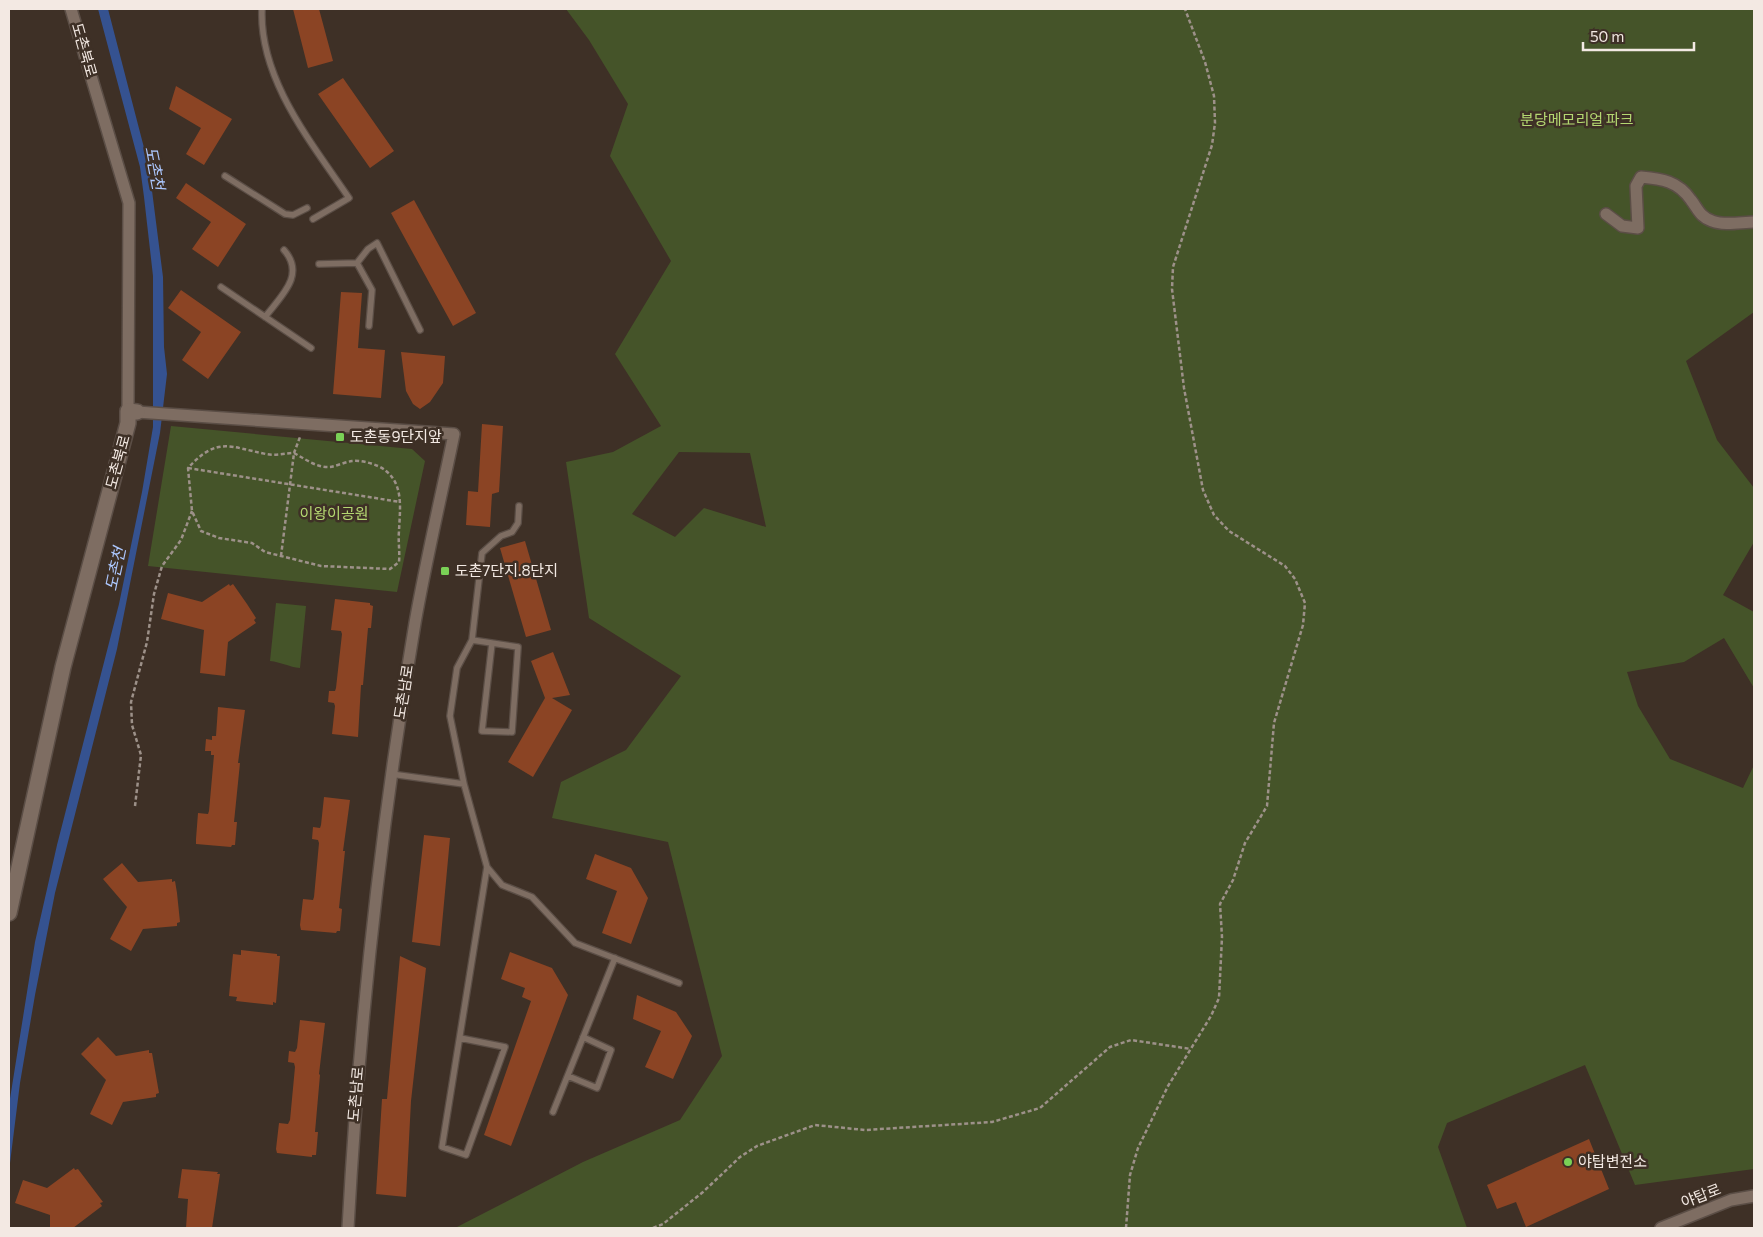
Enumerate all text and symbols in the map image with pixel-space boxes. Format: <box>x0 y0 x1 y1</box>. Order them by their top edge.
scale bar <box>1583 20 1694 52</box>
street label: 도촌북로 <box>69 21 101 79</box>
text: 50 m <box>1590 27 1624 45</box>
park label: 분당메모리얼 파크 <box>1520 110 1634 128</box>
water label: 도촌천 <box>142 144 169 194</box>
place label: 도촌동9단지앞 <box>350 427 442 445</box>
marker: 도촌동9단지앞 <box>334 431 346 443</box>
street label: 도촌북로 <box>101 433 133 491</box>
park label: 이왕이공원 <box>299 504 369 522</box>
water label: 도촌천 <box>101 543 129 592</box>
place label: 도촌7단지.8단지 <box>455 561 558 579</box>
marker: 도촌7단지.8단지 <box>439 565 451 577</box>
street label: 도촌남로 <box>390 663 416 721</box>
street label: 도촌남로 <box>344 1066 366 1122</box>
place label: 야탑변전소 <box>1578 1152 1647 1170</box>
marker: 야탑변전소 <box>1562 1156 1574 1168</box>
street label: 야탑로 <box>1678 1179 1723 1211</box>

